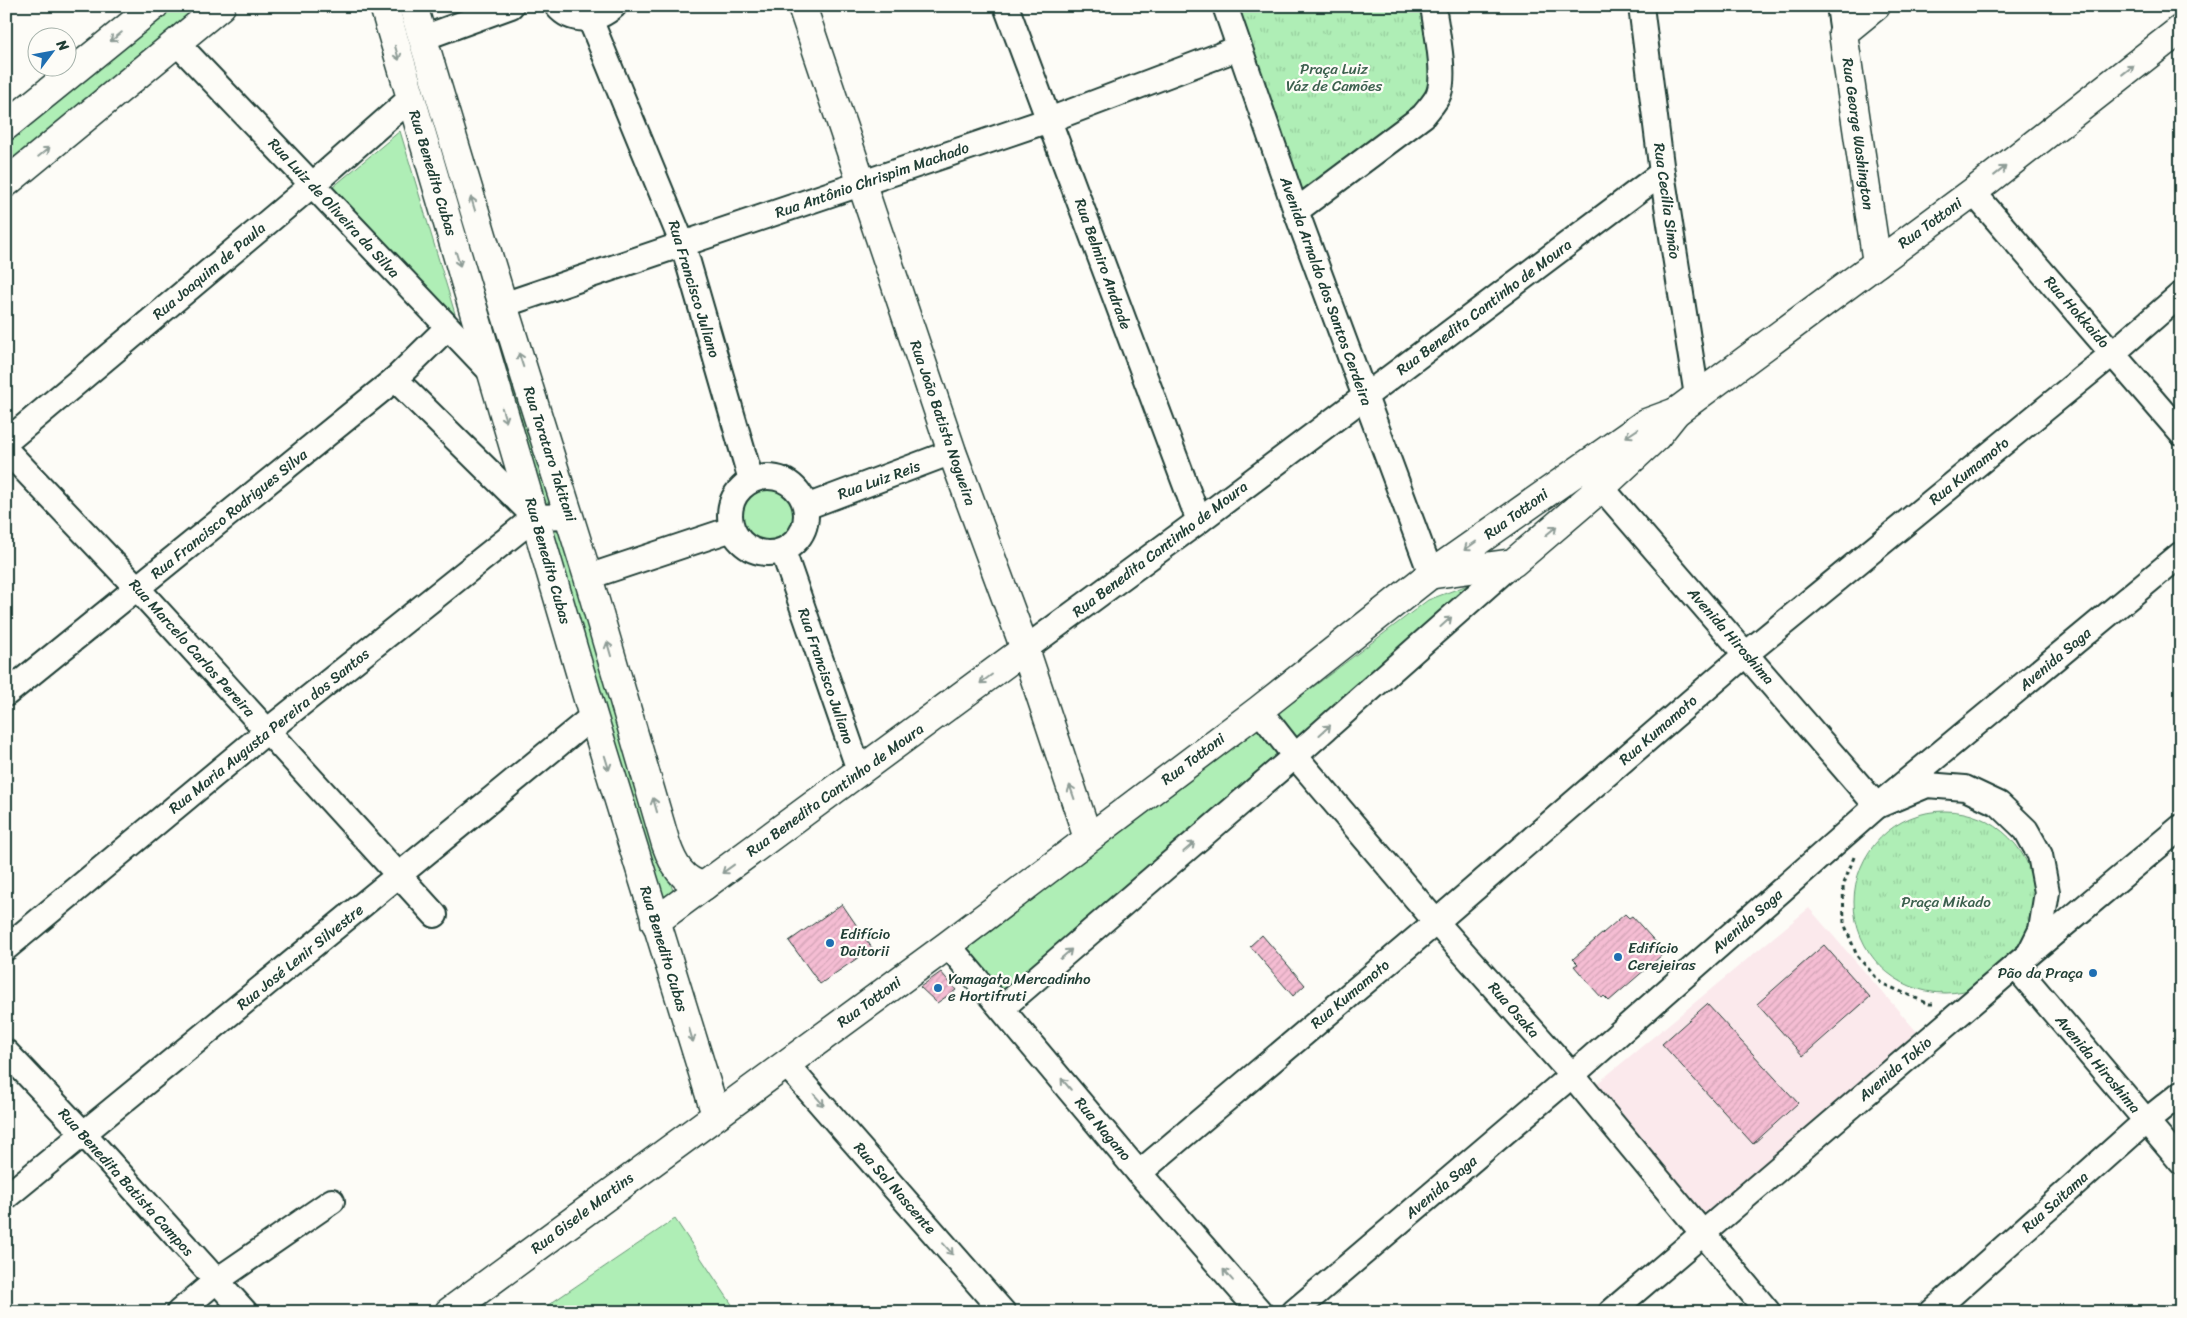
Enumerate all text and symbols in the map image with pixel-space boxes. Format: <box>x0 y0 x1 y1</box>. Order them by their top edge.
north arrow <box>28 28 78 78</box>
one-way arrow <box>110 31 123 42</box>
text: N <box>49 34 76 56</box>
one-way arrow <box>393 45 403 61</box>
park label: Praça Luiz Váz de Camões <box>1286 56 1382 99</box>
street label: Rua George Washington <box>1834 56 1882 212</box>
one-way arrow <box>2121 65 2134 76</box>
street label: Rua Benedito Cubas <box>401 107 465 239</box>
street label: Rua Luiz de Oliveira da Silva <box>262 132 407 285</box>
street label: Rua Antônio Chrispim Machado <box>771 134 973 225</box>
street label: Rua Cecília Simão <box>1646 141 1688 261</box>
one-way arrow <box>37 147 50 158</box>
one-way arrow <box>1993 165 2006 176</box>
street label: Avenida Arnaldo dos Santos Cerdeira <box>1272 172 1380 410</box>
street label: Rua Tottoni <box>1892 190 1969 256</box>
street label: Rua Belmiro Andrade <box>1067 195 1139 334</box>
one-way arrow <box>468 197 478 213</box>
street label: Rua Joaquim de Paula <box>146 215 272 326</box>
street label: Rua Francisco Juliano <box>661 217 727 362</box>
street label: Rua Benedita Cantinho de Moura <box>1390 232 1578 382</box>
one-way arrow <box>454 251 464 267</box>
street label: Rua Hokkaido <box>2038 270 2117 355</box>
street label: Rua João Batista Nogueira <box>902 337 984 510</box>
one-way arrow <box>515 352 525 368</box>
street label: Rua Torataro Takitani <box>516 383 584 526</box>
one-way arrow <box>500 407 510 423</box>
one-way arrow <box>1625 428 1639 438</box>
street label: Rua Kumamoto <box>1923 430 2015 512</box>
street label: Rua Francisco Rodrigues Silva <box>145 442 314 586</box>
street label: Rua Luiz Reis <box>834 453 924 507</box>
street label: Rua Benedita Cantinho de Moura <box>1066 474 1254 624</box>
street label: Rua Tottoni <box>1478 481 1555 547</box>
street label: Rua Benedito Cubas <box>517 495 579 627</box>
one-way arrow <box>1544 525 1557 537</box>
one-way arrow <box>1464 541 1477 552</box>
street label: Rua Marcelo Carlos Pereira <box>122 573 262 724</box>
street label: Avenida Hiroshima <box>1680 580 1781 691</box>
street label: Rua Francisco Juliano <box>790 604 862 748</box>
one-way arrow <box>1440 616 1453 628</box>
street label: Avenida Saga <box>2012 620 2097 698</box>
street label: Rua Maria Augusta Pereira dos Santos <box>163 641 375 821</box>
one-way arrow <box>604 641 614 657</box>
one-way arrow <box>980 673 993 684</box>
street label: Rua Kumamoto <box>1613 688 1704 772</box>
street label: Rua Benedita Cantinho de Moura <box>740 716 930 864</box>
one-way arrow <box>1318 724 1331 735</box>
street label: Rua Tottoni <box>1155 726 1231 792</box>
one-way arrow <box>603 755 613 771</box>
one-way arrow <box>1067 785 1077 801</box>
one-way arrow <box>649 797 659 813</box>
one-way arrow <box>1182 842 1195 853</box>
one-way arrow <box>722 863 735 874</box>
street label: Avenida Saga <box>1704 882 1789 960</box>
street label: Rua Benedito Cubas <box>632 883 696 1015</box>
park label: Praça Mikado <box>1901 889 1991 915</box>
street label: Rua José Lenir Silvestre <box>231 897 370 1017</box>
place label: Edifício Daitorii <box>840 921 891 964</box>
place label: Edifício Cerejeiras <box>1628 935 1696 978</box>
marker: Edifício Daitorii <box>824 937 836 949</box>
one-way arrow <box>1059 948 1072 959</box>
marker: Edifício Cerejeiras <box>1612 951 1624 963</box>
street label: Rua Kumamoto <box>1304 952 1396 1035</box>
place label: Pão da Praça <box>1998 960 2083 986</box>
place label: Yamagata Mercadinho e Hortifruti <box>948 966 1091 1009</box>
marker: Pão da Praça <box>2087 967 2099 979</box>
street label: Rua Tottoni <box>831 969 908 1035</box>
street label: Rua Osaka <box>1482 976 1546 1045</box>
marker: Yamagata Mercadinho e Hortifruti <box>932 982 944 994</box>
street label: Avenida Hiroshima <box>2048 1008 2148 1120</box>
one-way arrow <box>686 1027 696 1043</box>
street label: Avenida Tokio <box>1851 1030 1938 1109</box>
one-way arrow <box>1060 1078 1071 1091</box>
street label: Rua Nagano <box>1068 1091 1138 1167</box>
one-way arrow <box>813 1094 824 1107</box>
street label: Rua Benedita Batista Campos <box>52 1102 201 1263</box>
street label: Rua Sol Nascente <box>847 1136 943 1240</box>
street label: Avenida Saga <box>1398 1148 1483 1226</box>
street label: Rua Saitama <box>2016 1164 2095 1239</box>
street label: Rua Gisele Martins <box>525 1165 640 1261</box>
one-way arrow <box>943 1243 954 1256</box>
one-way arrow <box>1222 1269 1233 1282</box>

